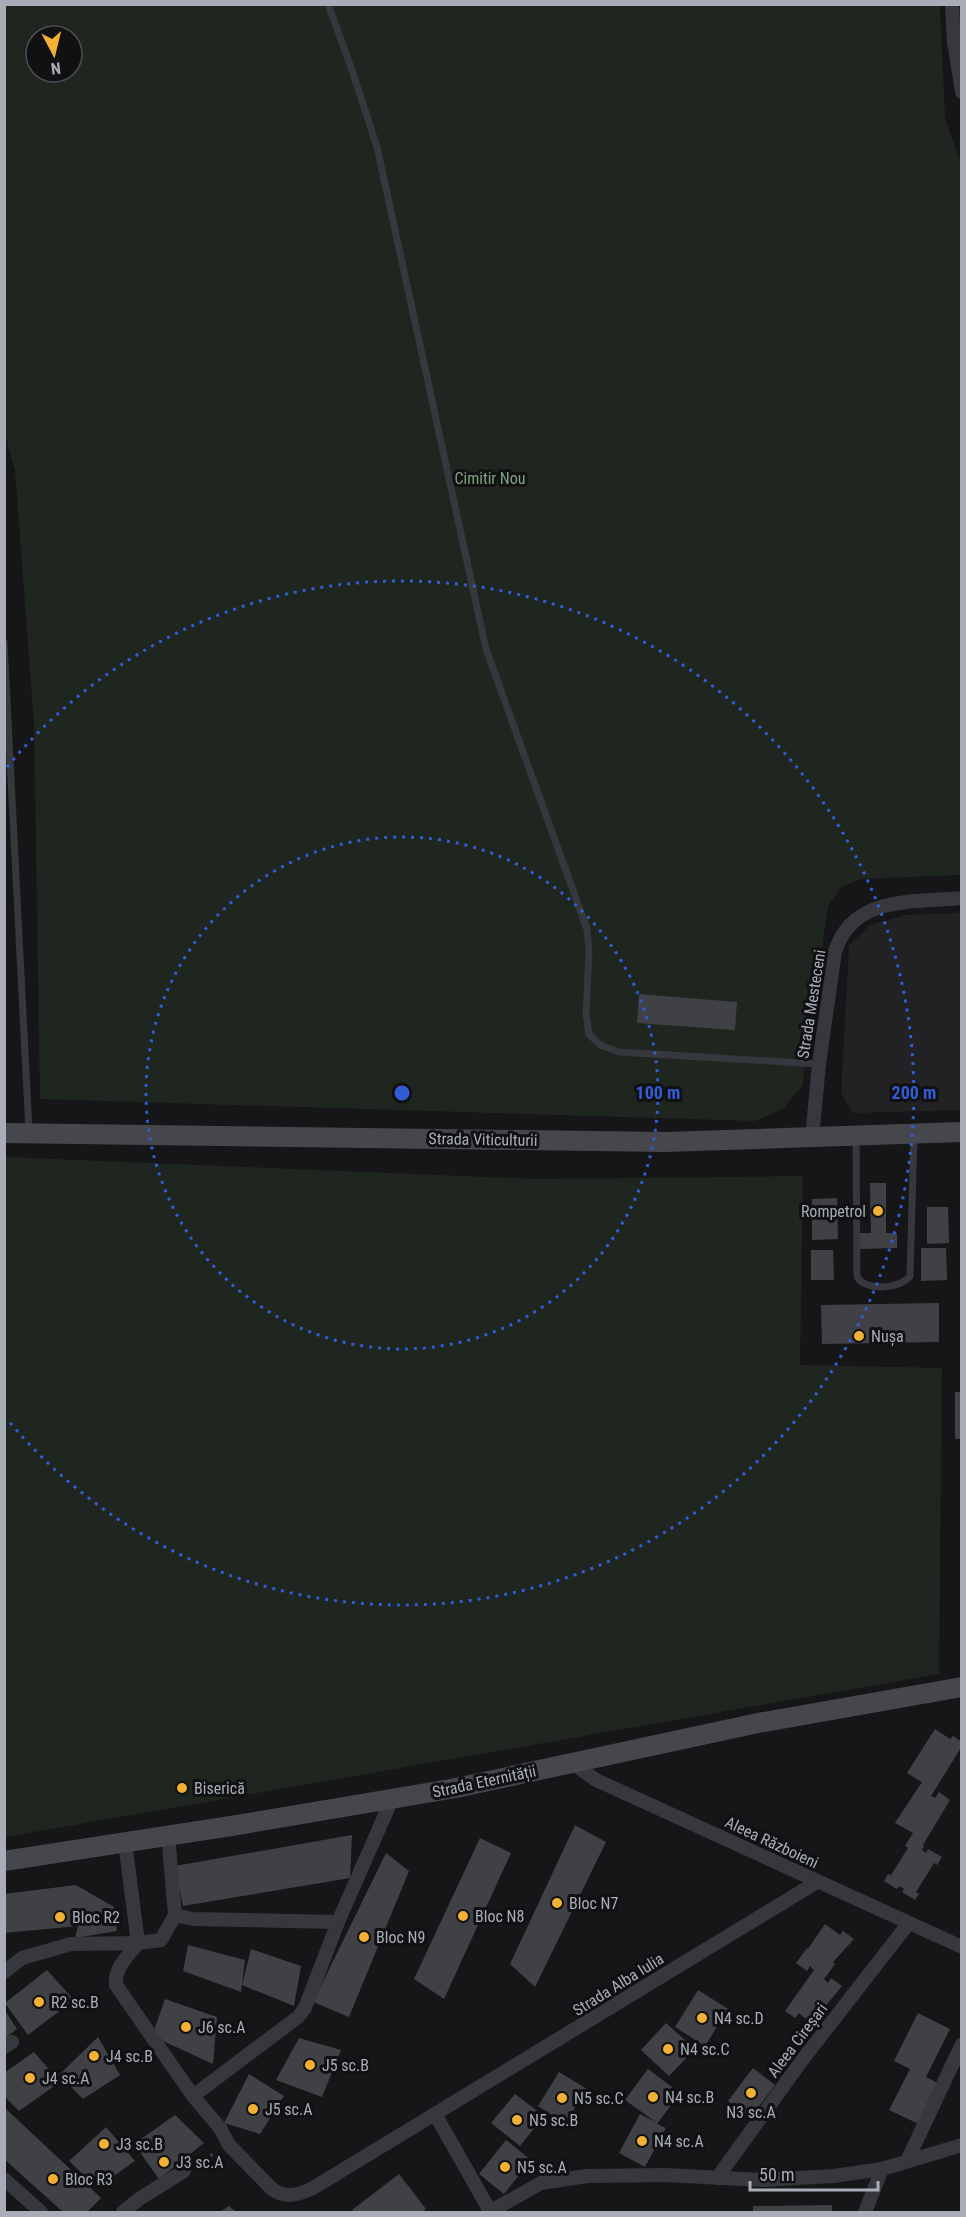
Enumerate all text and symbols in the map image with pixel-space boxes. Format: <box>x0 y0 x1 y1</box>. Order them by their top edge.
north arrow <box>24 24 84 84</box>
text: N <box>50 58 62 78</box>
park label: Cimitir Nou <box>454 469 526 488</box>
street label: Strada Mesteceni <box>794 948 829 1060</box>
text: 100 m <box>636 1082 680 1103</box>
text: 200 m <box>892 1082 936 1103</box>
centre of rings <box>392 1083 412 1103</box>
street label: Strada Viticulturii <box>428 1129 538 1150</box>
place label: Rompetrol <box>801 1202 866 1221</box>
marker: Rompetrol <box>871 1204 885 1218</box>
place label: Nușa <box>871 1327 904 1347</box>
marker: Nușa <box>852 1329 866 1343</box>
street label: Strada Eternității <box>431 1761 538 1803</box>
place label: Biserică <box>194 1779 245 1798</box>
marker: Biserică <box>175 1781 189 1795</box>
street label: Aleea Războieni <box>722 1813 822 1872</box>
place label: Bloc N7 <box>569 1894 618 1913</box>
marker: Bloc N7 <box>550 1896 564 1910</box>
place label: Bloc N8 <box>475 1907 524 1926</box>
place label: Bloc R2 <box>72 1908 120 1927</box>
marker: Bloc N8 <box>456 1909 470 1923</box>
marker: Bloc R2 <box>53 1910 67 1924</box>
place label: Bloc N9 <box>376 1928 425 1947</box>
marker: Bloc N9 <box>357 1930 371 1944</box>
street label: Strada Alba Iulia <box>569 1949 667 2020</box>
place label: R2 sc.B <box>51 1993 99 2012</box>
marker: R2 sc.B <box>32 1995 46 2009</box>
street label: Aleea Cireșari <box>763 2000 832 2082</box>
place label: N4 sc.D <box>714 2009 764 2028</box>
marker: N4 sc.D <box>695 2011 709 2025</box>
place label: J6 sc.A <box>198 2018 245 2037</box>
marker: J6 sc.A <box>179 2020 193 2034</box>
place label: N4 sc.C <box>680 2040 729 2059</box>
marker: N4 sc.C <box>661 2042 675 2056</box>
place label: J4 sc.B <box>106 2047 153 2066</box>
marker: J4 sc.B <box>87 2049 101 2063</box>
place label: J5 sc.B <box>322 2056 369 2075</box>
marker: J5 sc.B <box>303 2058 317 2072</box>
place label: J4 sc.A <box>42 2069 89 2088</box>
marker: J4 sc.A <box>23 2071 37 2085</box>
marker: N3 sc.A <box>744 2086 758 2100</box>
place label: N4 sc.B <box>665 2088 714 2107</box>
place label: N5 sc.C <box>574 2089 623 2108</box>
marker: N4 sc.B <box>646 2090 660 2104</box>
marker: N5 sc.C <box>555 2091 569 2105</box>
place label: J5 sc.A <box>265 2100 312 2119</box>
marker: J5 sc.A <box>246 2102 260 2116</box>
place label: N3 sc.A <box>726 2103 776 2122</box>
place label: N5 sc.B <box>529 2111 578 2130</box>
marker: N5 sc.B <box>510 2113 524 2127</box>
place label: N4 sc.A <box>654 2132 704 2151</box>
marker: N4 sc.A <box>635 2134 649 2148</box>
place label: J3 sc.B <box>116 2135 163 2154</box>
marker: J3 sc.B <box>97 2137 111 2151</box>
place label: J3 sc.A <box>176 2153 223 2172</box>
scale bar <box>750 2154 878 2192</box>
marker: J3 sc.A <box>157 2155 171 2169</box>
place label: N5 sc.A <box>517 2158 567 2177</box>
marker: N5 sc.A <box>498 2160 512 2174</box>
text: 50 m <box>759 2164 794 2185</box>
place label: Bloc R3 <box>65 2170 113 2189</box>
marker: Bloc R3 <box>46 2172 60 2186</box>

